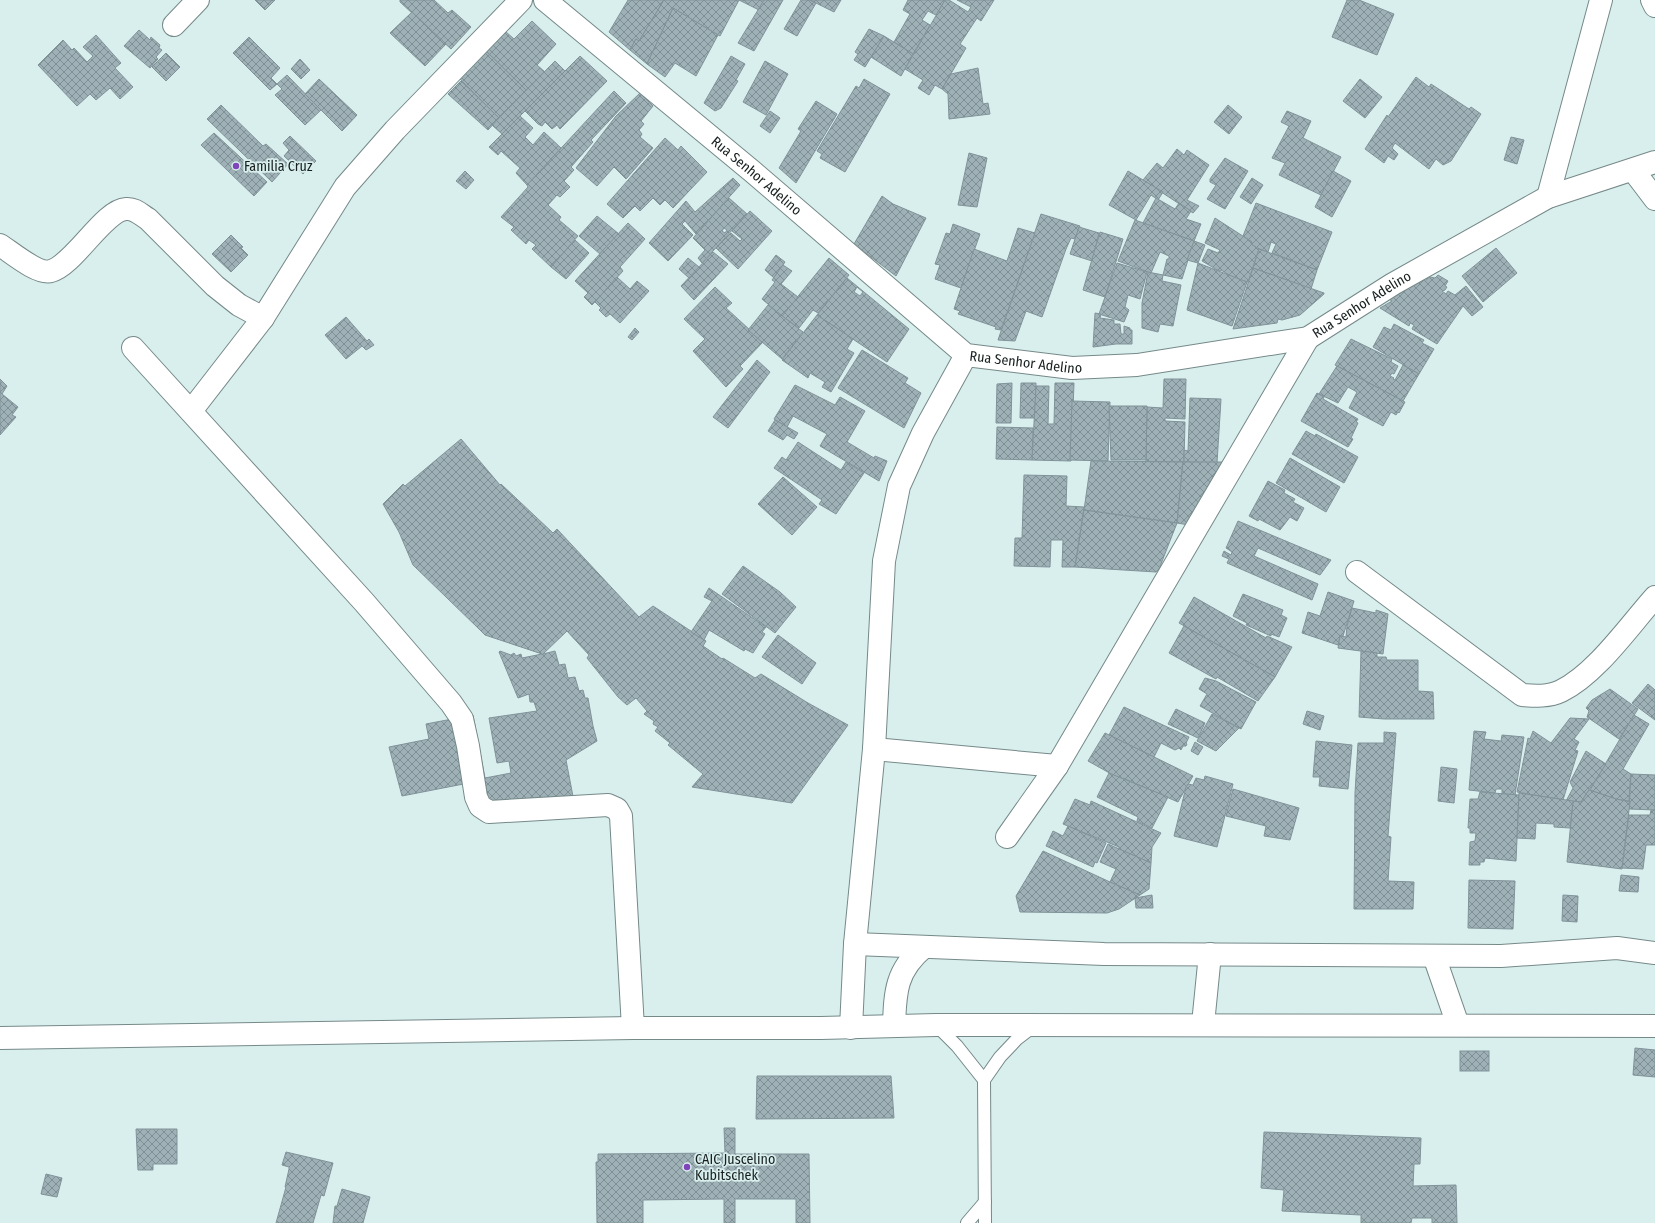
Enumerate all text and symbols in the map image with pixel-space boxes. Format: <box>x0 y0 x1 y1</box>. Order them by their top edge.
street label: Rua Senhor Adelino <box>708 133 805 219</box>
place label: Familia Cruz <box>244 158 313 175</box>
marker: Familia Cruz <box>231 161 241 171</box>
street label: Rua Senhor Adelino <box>1309 267 1414 342</box>
street label: Rua Senhor Adelino <box>969 347 1082 377</box>
place label: CAIC Juscelino Kubitschek <box>695 1151 775 1184</box>
marker: CAIC Juscelino Kubitschek <box>682 1162 692 1172</box>

